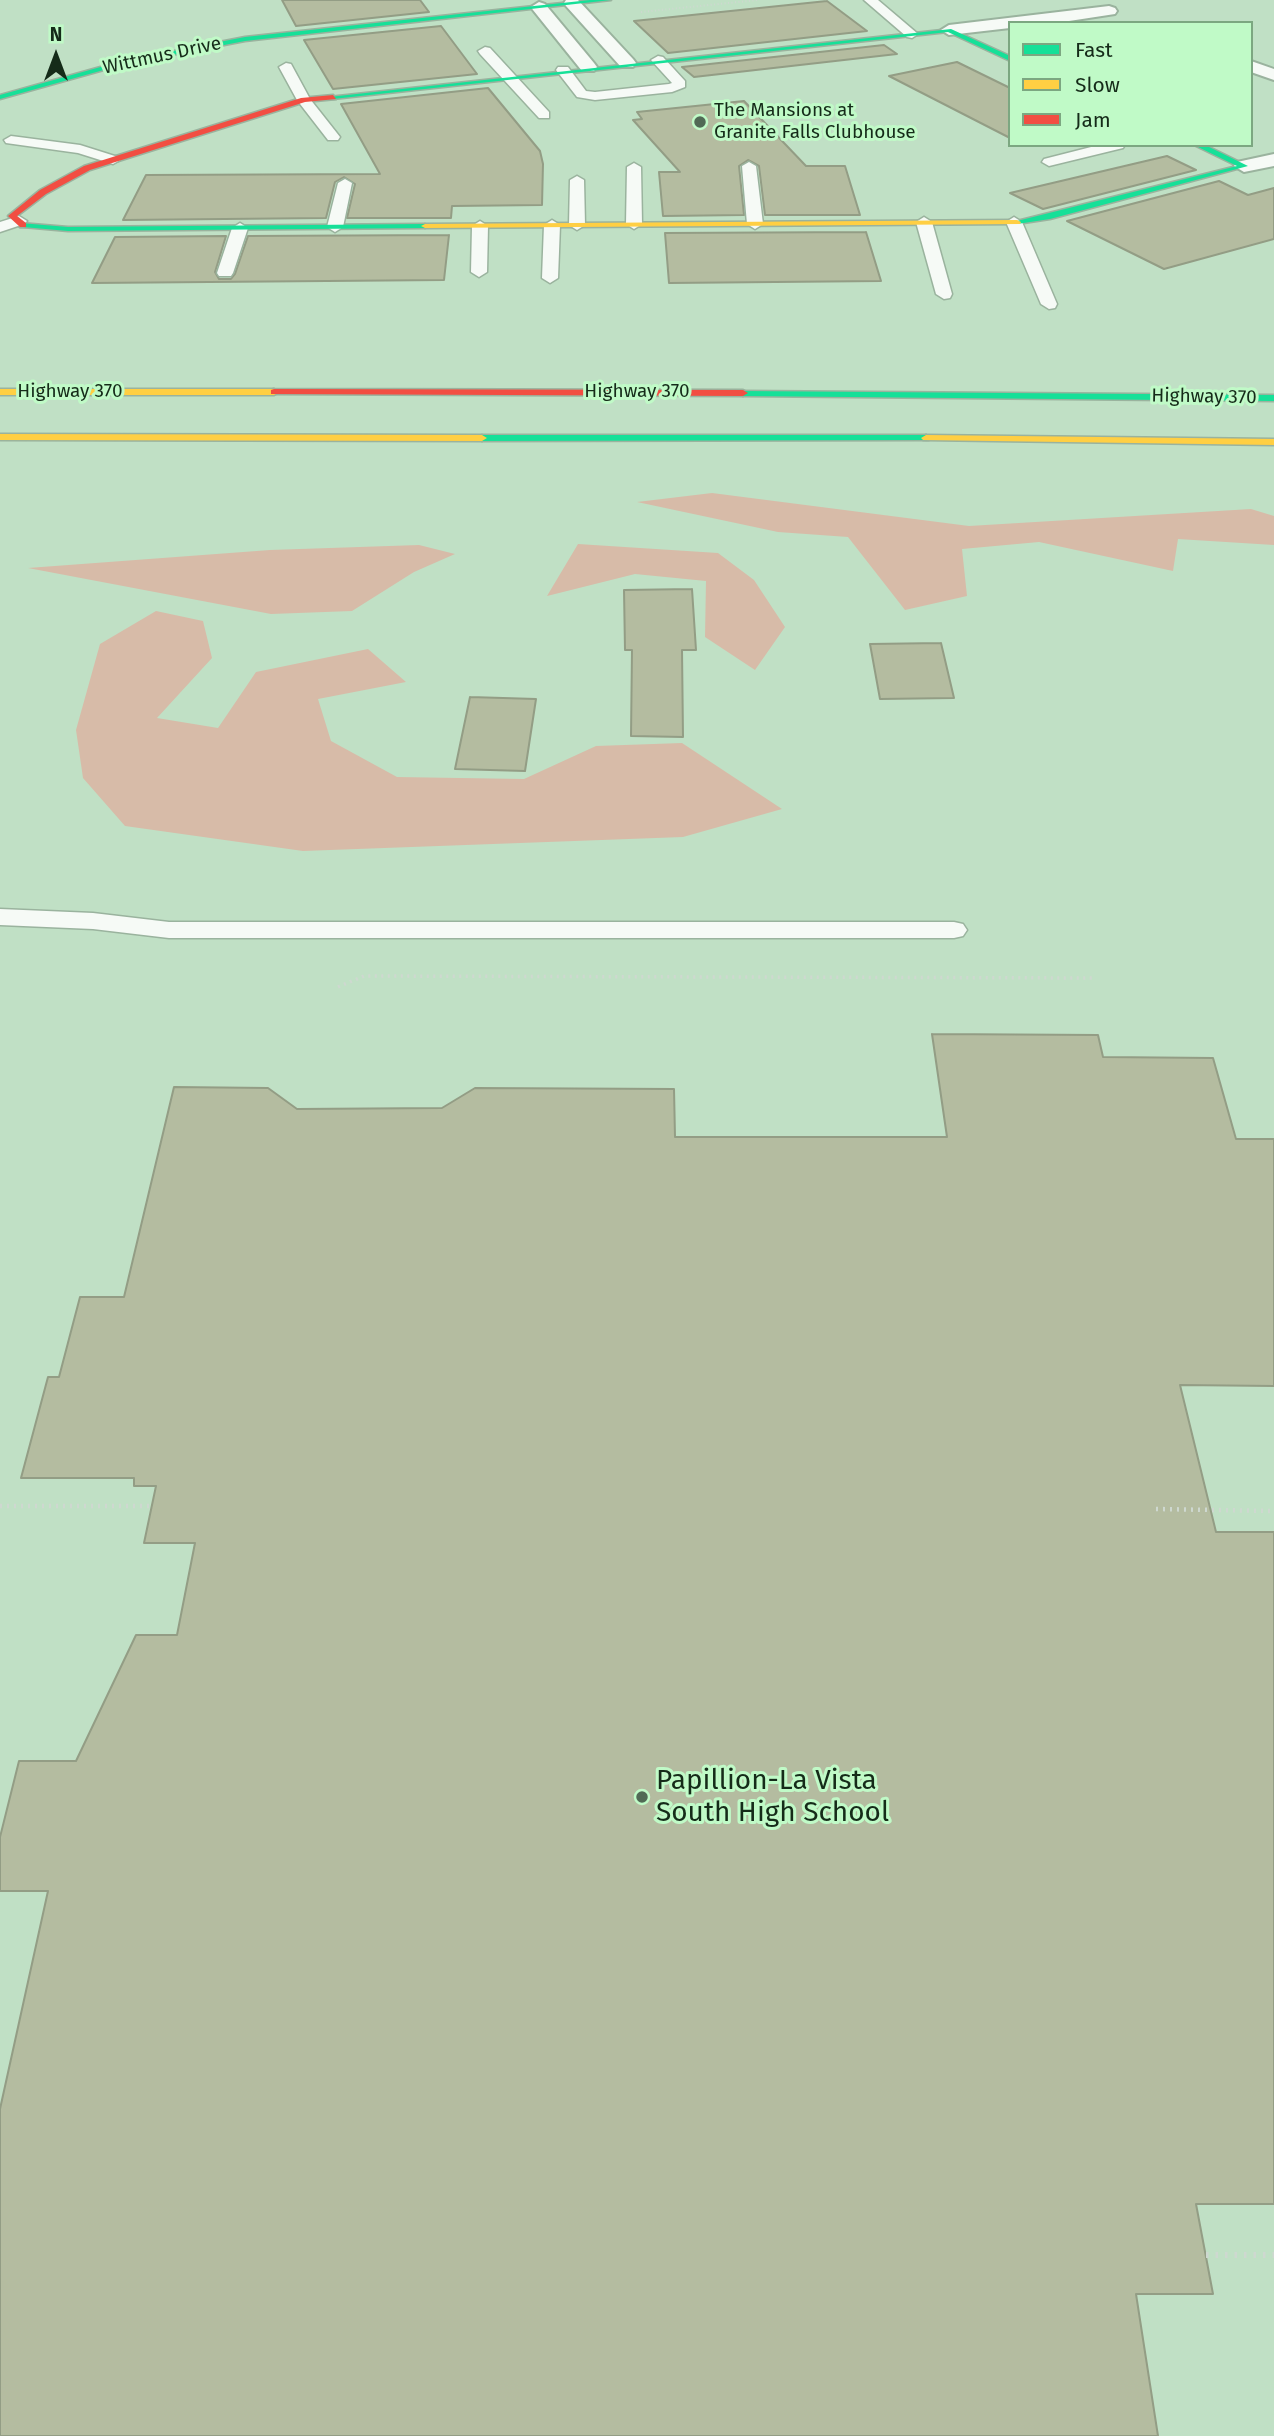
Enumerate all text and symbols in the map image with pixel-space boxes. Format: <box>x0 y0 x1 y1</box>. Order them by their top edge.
north arrow <box>21 21 91 91</box>
legend <box>1008 21 1253 147</box>
text: N <box>50 23 62 46</box>
street label: Wittmus Drive <box>101 32 223 80</box>
text: Fast <box>1075 37 1113 63</box>
text: Slow <box>1075 72 1120 98</box>
place label: The Mansions at Granite Falls Clubhouse <box>714 100 916 144</box>
text: Jam <box>1075 107 1111 133</box>
marker: The Mansions at Granite Falls Clubhouse <box>692 114 708 130</box>
street label: Highway 370 <box>17 381 123 403</box>
street label: Highway 370 <box>584 381 690 403</box>
street label: Highway 370 <box>1151 385 1257 409</box>
place label: Papillion-La Vista South High School <box>656 1764 889 1830</box>
marker: Papillion-La Vista South High School <box>634 1789 650 1805</box>

